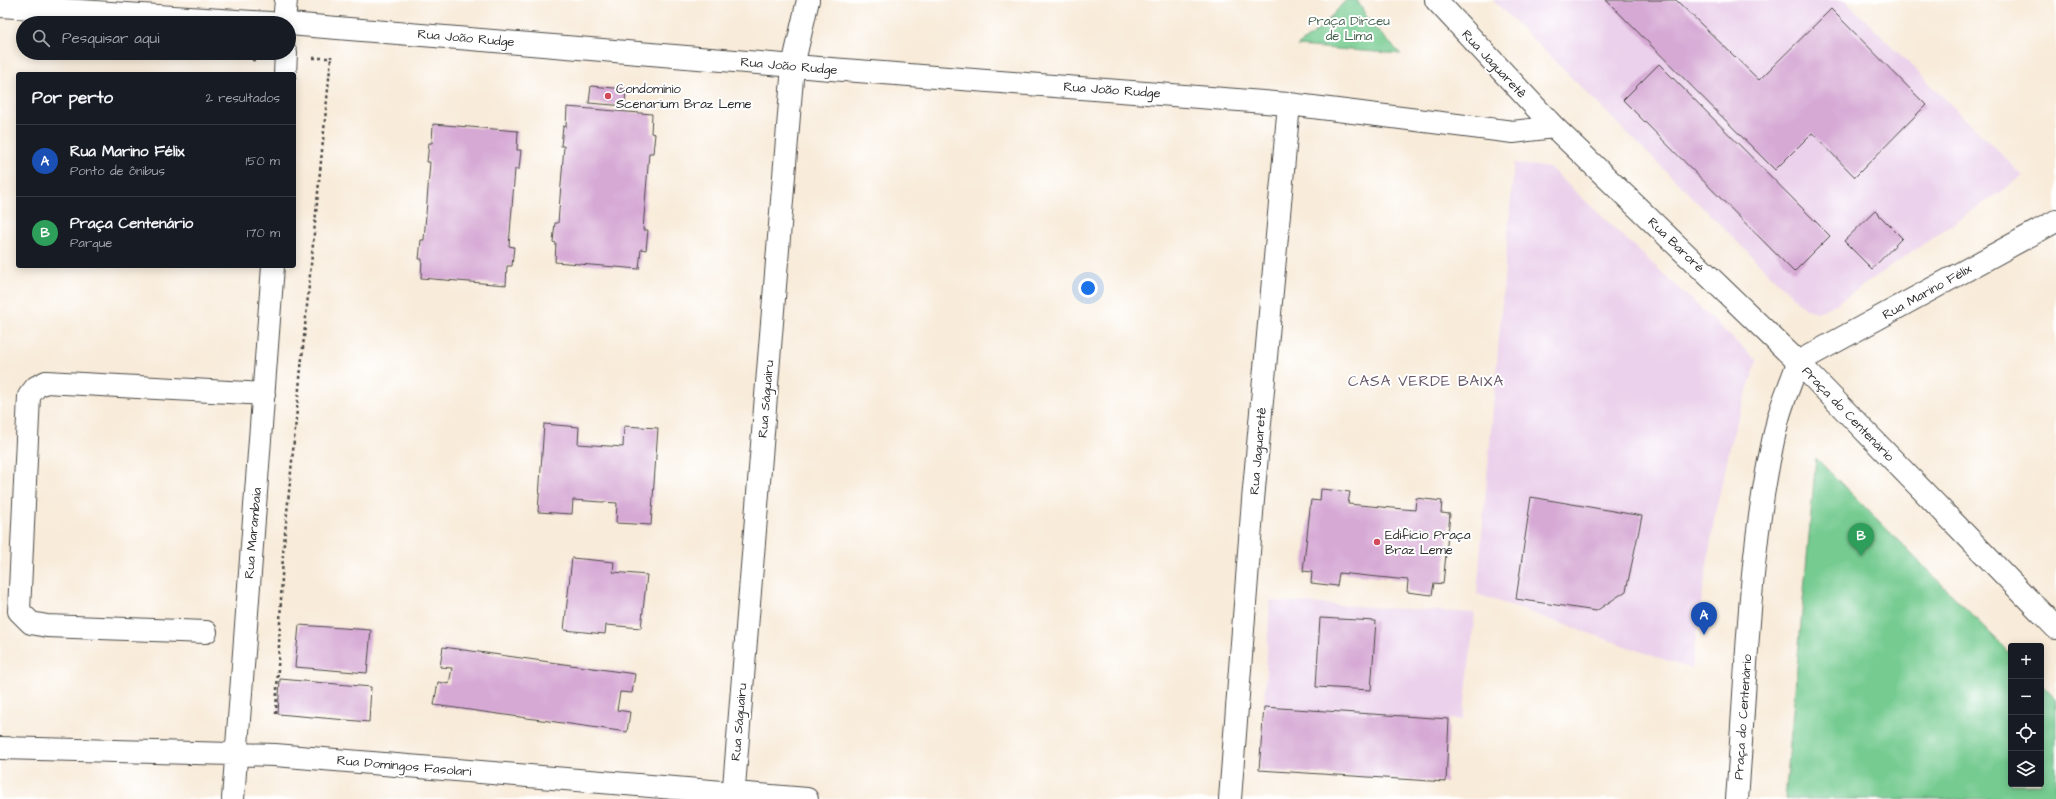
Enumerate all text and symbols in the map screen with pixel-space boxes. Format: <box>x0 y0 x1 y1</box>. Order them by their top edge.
park label: Praça Dirceu de Lima <box>1308 12 1390 45</box>
search box <box>16 16 296 60</box>
street label: Rua João Rudge <box>417 25 515 52</box>
street label: Rua Jaguaretê <box>1457 26 1530 103</box>
icon: search <box>30 27 52 49</box>
text: Pesquisar aqui <box>62 28 159 49</box>
street label: Rua João Rudge <box>740 53 838 80</box>
street label: Rua João Rudge <box>1063 78 1161 103</box>
place label: Condomínio Scenarium Braz Leme <box>616 80 752 113</box>
text: Por perto <box>32 86 113 110</box>
text: 2 resultados <box>206 89 280 107</box>
marker: Condomínio Scenarium Braz Leme <box>603 91 613 101</box>
text: Rua Marino Félix <box>70 141 185 162</box>
text: A <box>41 152 49 170</box>
text: 150 m <box>246 152 280 170</box>
text: Ponto de ônibus <box>70 162 165 180</box>
text: Praça Centenário <box>70 213 193 234</box>
street label: Rua Baroré <box>1644 213 1708 277</box>
text: B <box>40 224 50 242</box>
text: 170 m <box>247 224 280 242</box>
text: Parque <box>70 234 112 252</box>
street label: Rua Marino Félix <box>1879 260 1976 324</box>
your location <box>1078 278 1098 298</box>
street label: Rua Ságuairu <box>754 359 779 439</box>
street label: Praça do Centenário <box>1798 362 1899 466</box>
district label: CASA VERDE BAIXA <box>1348 371 1504 392</box>
street label: Rua Jaguaretê <box>1245 407 1272 496</box>
street label: Rua Marambaia <box>240 486 266 579</box>
pin: B <box>1848 523 1874 556</box>
place label: Edifício Praça Braz Leme <box>1385 526 1471 559</box>
marker: Edifício Praça Braz Leme <box>1372 537 1382 547</box>
pin: A <box>1691 602 1717 635</box>
map controls <box>2008 643 2044 787</box>
button: + <box>2008 643 2044 679</box>
street label: Praça do Centenário <box>1730 653 1756 780</box>
button: − <box>2008 679 2044 715</box>
street label: Rua Ságuairu <box>727 682 752 762</box>
button: locate <box>2008 715 2044 751</box>
street label: Rua Domingos Fasolari <box>336 751 472 782</box>
button: layers <box>2008 751 2044 787</box>

